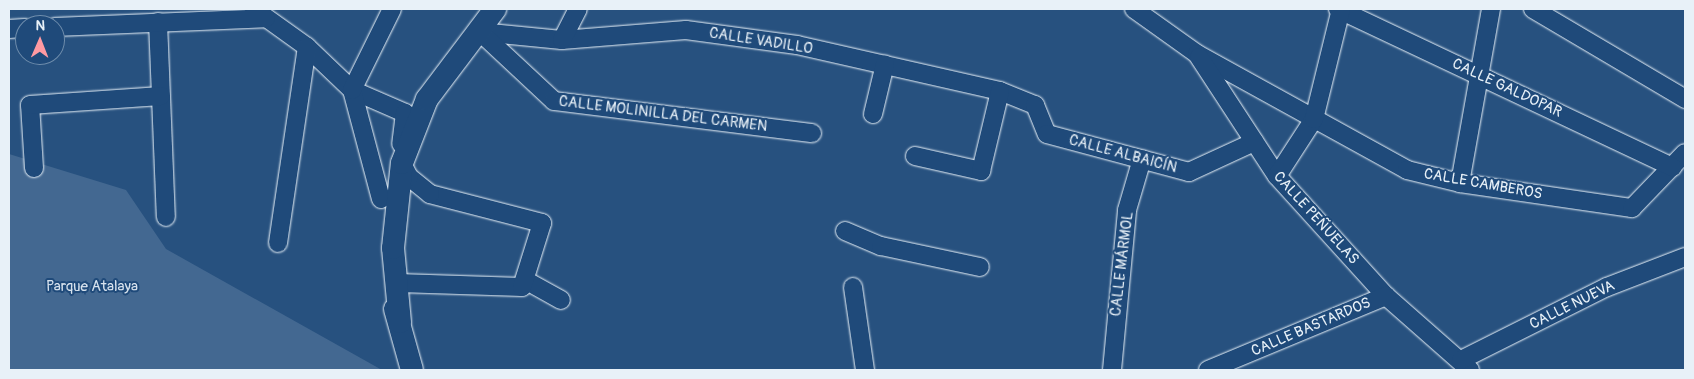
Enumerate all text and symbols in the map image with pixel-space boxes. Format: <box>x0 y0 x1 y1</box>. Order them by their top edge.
north arrow <box>15 15 65 65</box>
text: N <box>35 17 45 34</box>
street label: CALLE VADILLO <box>708 24 814 58</box>
street label: CALLE GALDOPAR <box>1449 55 1565 121</box>
street label: CALLE MOLINILLA DEL CARMEN <box>558 92 768 136</box>
street label: CALLE ALBAICÍN <box>1067 131 1179 177</box>
street label: CALLE CAMBEROS <box>1422 165 1544 203</box>
street label: CALLE PEÑUELAS <box>1270 168 1362 268</box>
street label: CALLE MÁRMOL <box>1107 211 1137 317</box>
street label: CALLE NUEVA <box>1527 277 1617 333</box>
park label: Parque Atalaya <box>46 278 138 296</box>
street label: CALLE BASTARDOS <box>1249 294 1373 360</box>

